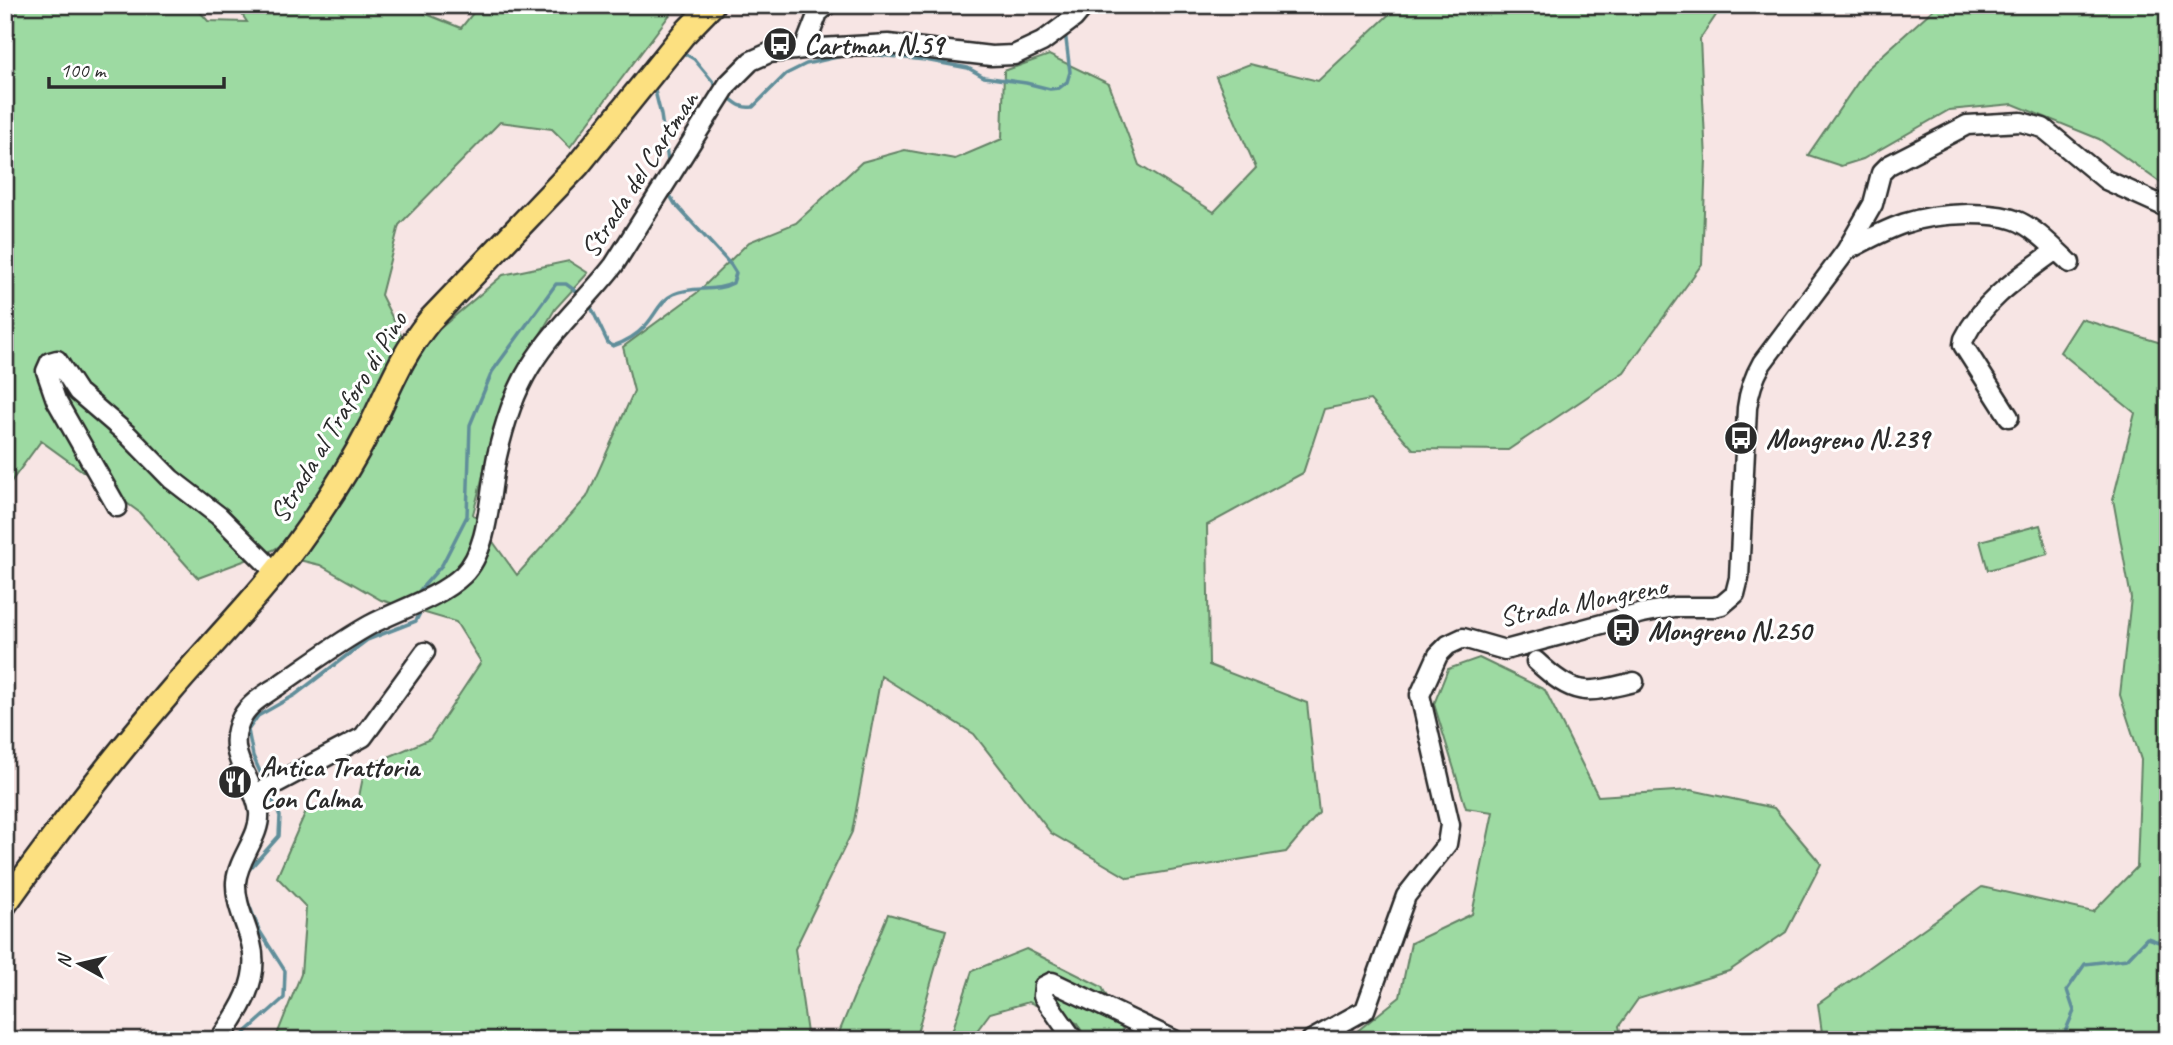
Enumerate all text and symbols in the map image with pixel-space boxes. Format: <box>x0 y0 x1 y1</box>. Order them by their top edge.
bus stop icon: Cartman N.59 <box>761 25 799 63</box>
place label: Cartman N.59 <box>804 27 947 62</box>
scale bar <box>49 46 224 90</box>
text: 100 m <box>60 57 107 83</box>
street label: Strada del Cartman <box>572 83 707 264</box>
street label: Strada al Traforo di Pino <box>261 303 416 529</box>
bus stop icon: Mongreno N.239 <box>1722 419 1760 457</box>
place label: Mongreno N.239 <box>1766 421 1933 456</box>
street label: Strada Mongreno <box>1497 567 1672 634</box>
bus stop icon: Mongreno N.250 <box>1604 611 1642 649</box>
place label: Mongreno N.250 <box>1648 613 1814 648</box>
place label: Antica Trattoria Con Calma <box>260 749 421 816</box>
restaurant icon: Antica Trattoria Con Calma <box>216 763 254 801</box>
north arrow <box>46 930 116 1000</box>
text: N <box>51 951 77 969</box>

